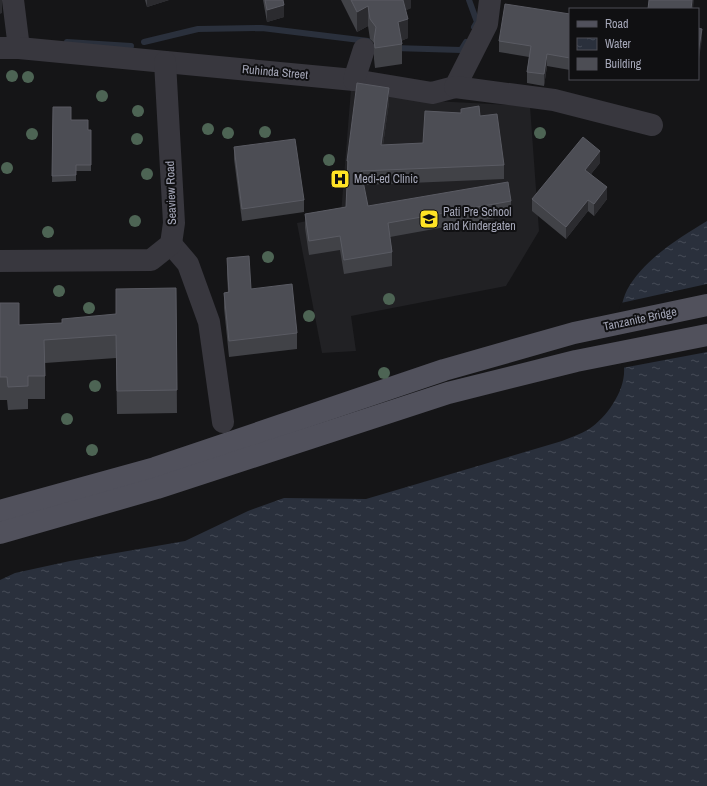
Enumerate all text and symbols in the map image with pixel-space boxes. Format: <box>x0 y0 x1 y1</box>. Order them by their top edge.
legend <box>569 8 699 80</box>
text: Road <box>605 16 629 32</box>
text: Water <box>605 36 632 52</box>
text: Building <box>605 56 642 72</box>
street label: Ruhinda Street <box>241 61 309 83</box>
street label: Seaview Road <box>162 161 180 225</box>
hospital icon: Medi-ed Clinic <box>329 168 351 190</box>
place label: Medi-ed Clinic <box>354 171 418 187</box>
place label: Pati Pre School and Kindergaten <box>443 204 516 234</box>
school or university icon: Pati Pre School and Kindergaten <box>418 208 440 230</box>
street label: Tanzanite Bridge <box>602 303 678 335</box>

